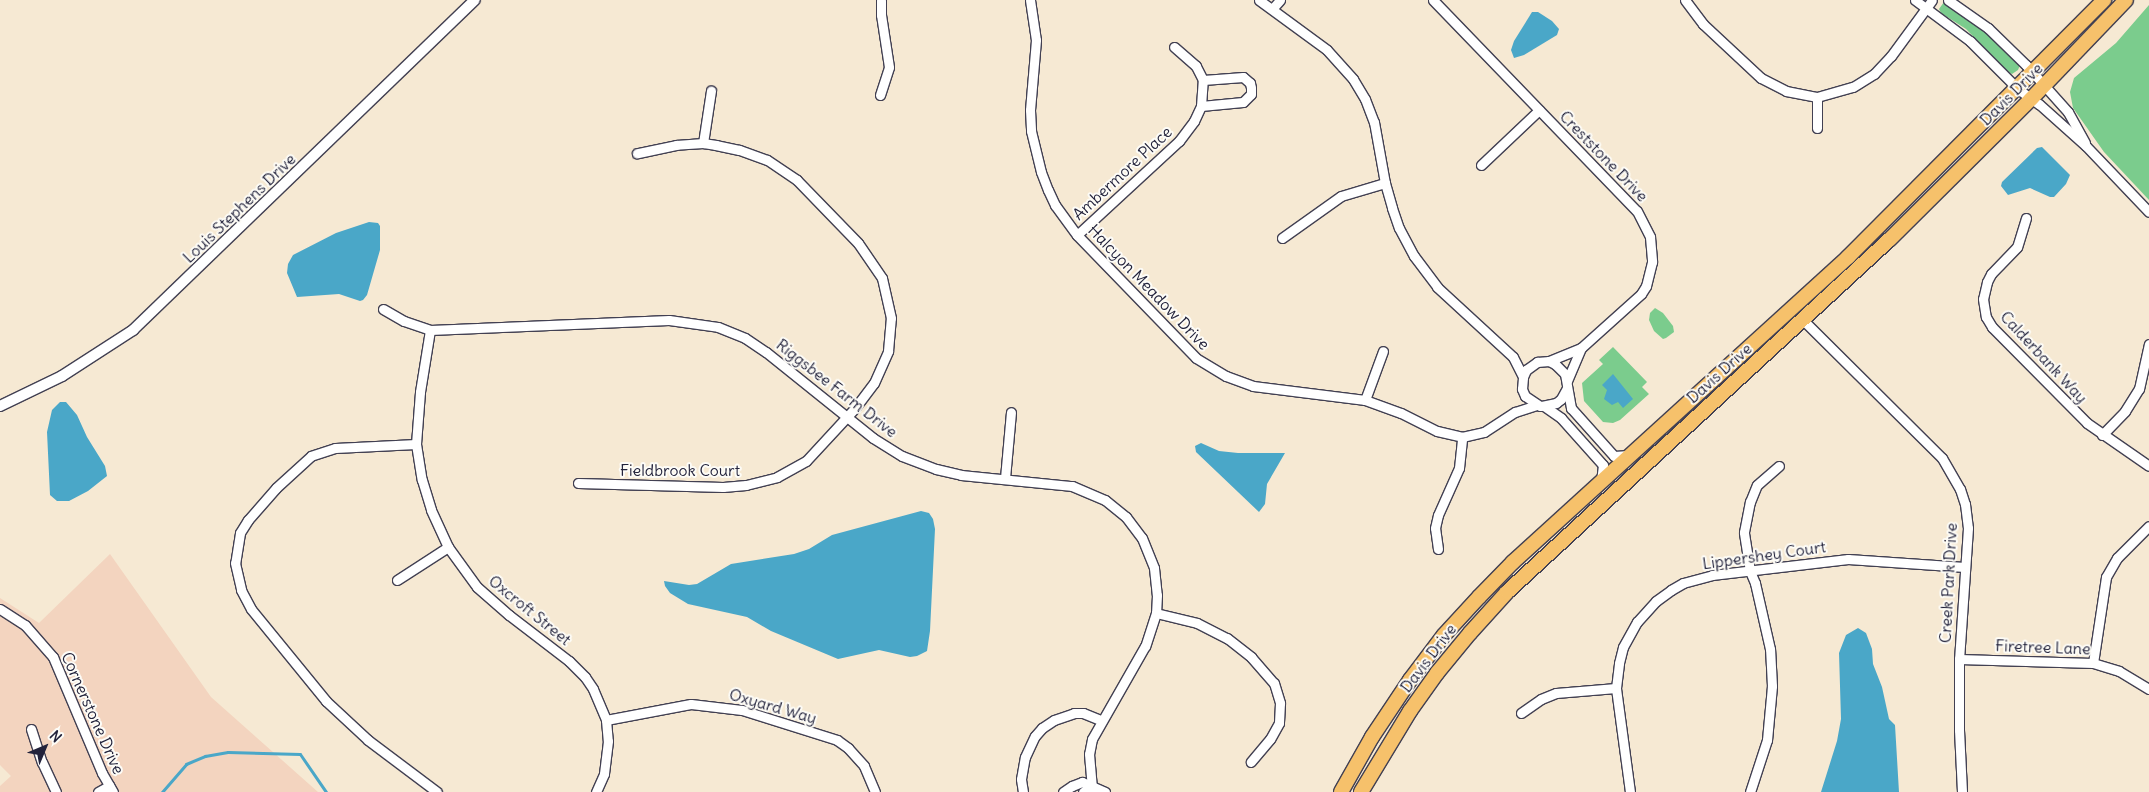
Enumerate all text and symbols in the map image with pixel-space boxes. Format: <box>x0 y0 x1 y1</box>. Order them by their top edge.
street label: Davis Drive <box>1976 59 2046 129</box>
street label: Creststone Drive <box>1556 107 1652 205</box>
street label: Ambermore Place <box>1068 122 1176 224</box>
street label: Louis Stephens Drive <box>179 149 299 267</box>
street label: Halcyon Meadow Drive <box>1084 220 1214 354</box>
street label: Calderbank Way <box>1996 307 2092 407</box>
street label: Riggsbee Farm Drive <box>773 335 901 441</box>
street label: Davis Drive <box>1683 339 1755 407</box>
street label: Fieldbrook Court <box>620 460 740 480</box>
street label: Creek Park Drive <box>1935 522 1961 644</box>
street label: Lippershey Court <box>1701 537 1827 573</box>
street label: Oxcroft Street <box>485 571 575 649</box>
street label: Davis Drive <box>1396 620 1460 696</box>
street label: Firetree Lane <box>1995 636 2091 658</box>
street label: Cornerstone Drive <box>57 649 129 777</box>
street label: Oxyard Way <box>727 684 819 728</box>
north arrow <box>20 722 70 772</box>
text: N <box>46 727 65 746</box>

